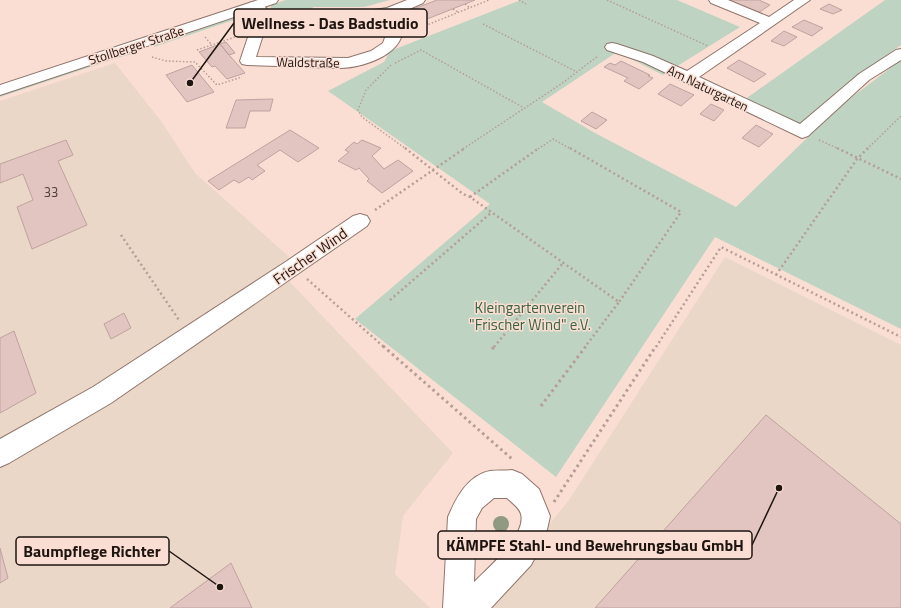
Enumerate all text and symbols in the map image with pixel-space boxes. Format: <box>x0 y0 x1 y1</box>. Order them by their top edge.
callout: Wellness - Das Badstudio <box>234 9 427 37</box>
text: Wellness - Das Badstudio <box>242 11 418 35</box>
street label: Stollberger Straße <box>86 20 186 70</box>
street label: Waldstraße <box>276 51 340 73</box>
street label: Am Naturgarten <box>664 60 752 116</box>
house number: 33 <box>44 182 58 202</box>
street label: Frischer Wind <box>268 222 352 290</box>
park label: Kleingartenverein "Frischer Wind" e.V. <box>469 296 591 336</box>
callout: KÄMPFE Stahl- und Bewehrungsbau GmbH <box>438 531 752 559</box>
text: KÄMPFE Stahl- und Bewehrungsbau GmbH <box>446 533 744 557</box>
callout: Baumpflege Richter <box>16 537 169 565</box>
text: Baumpflege Richter <box>23 539 161 563</box>

